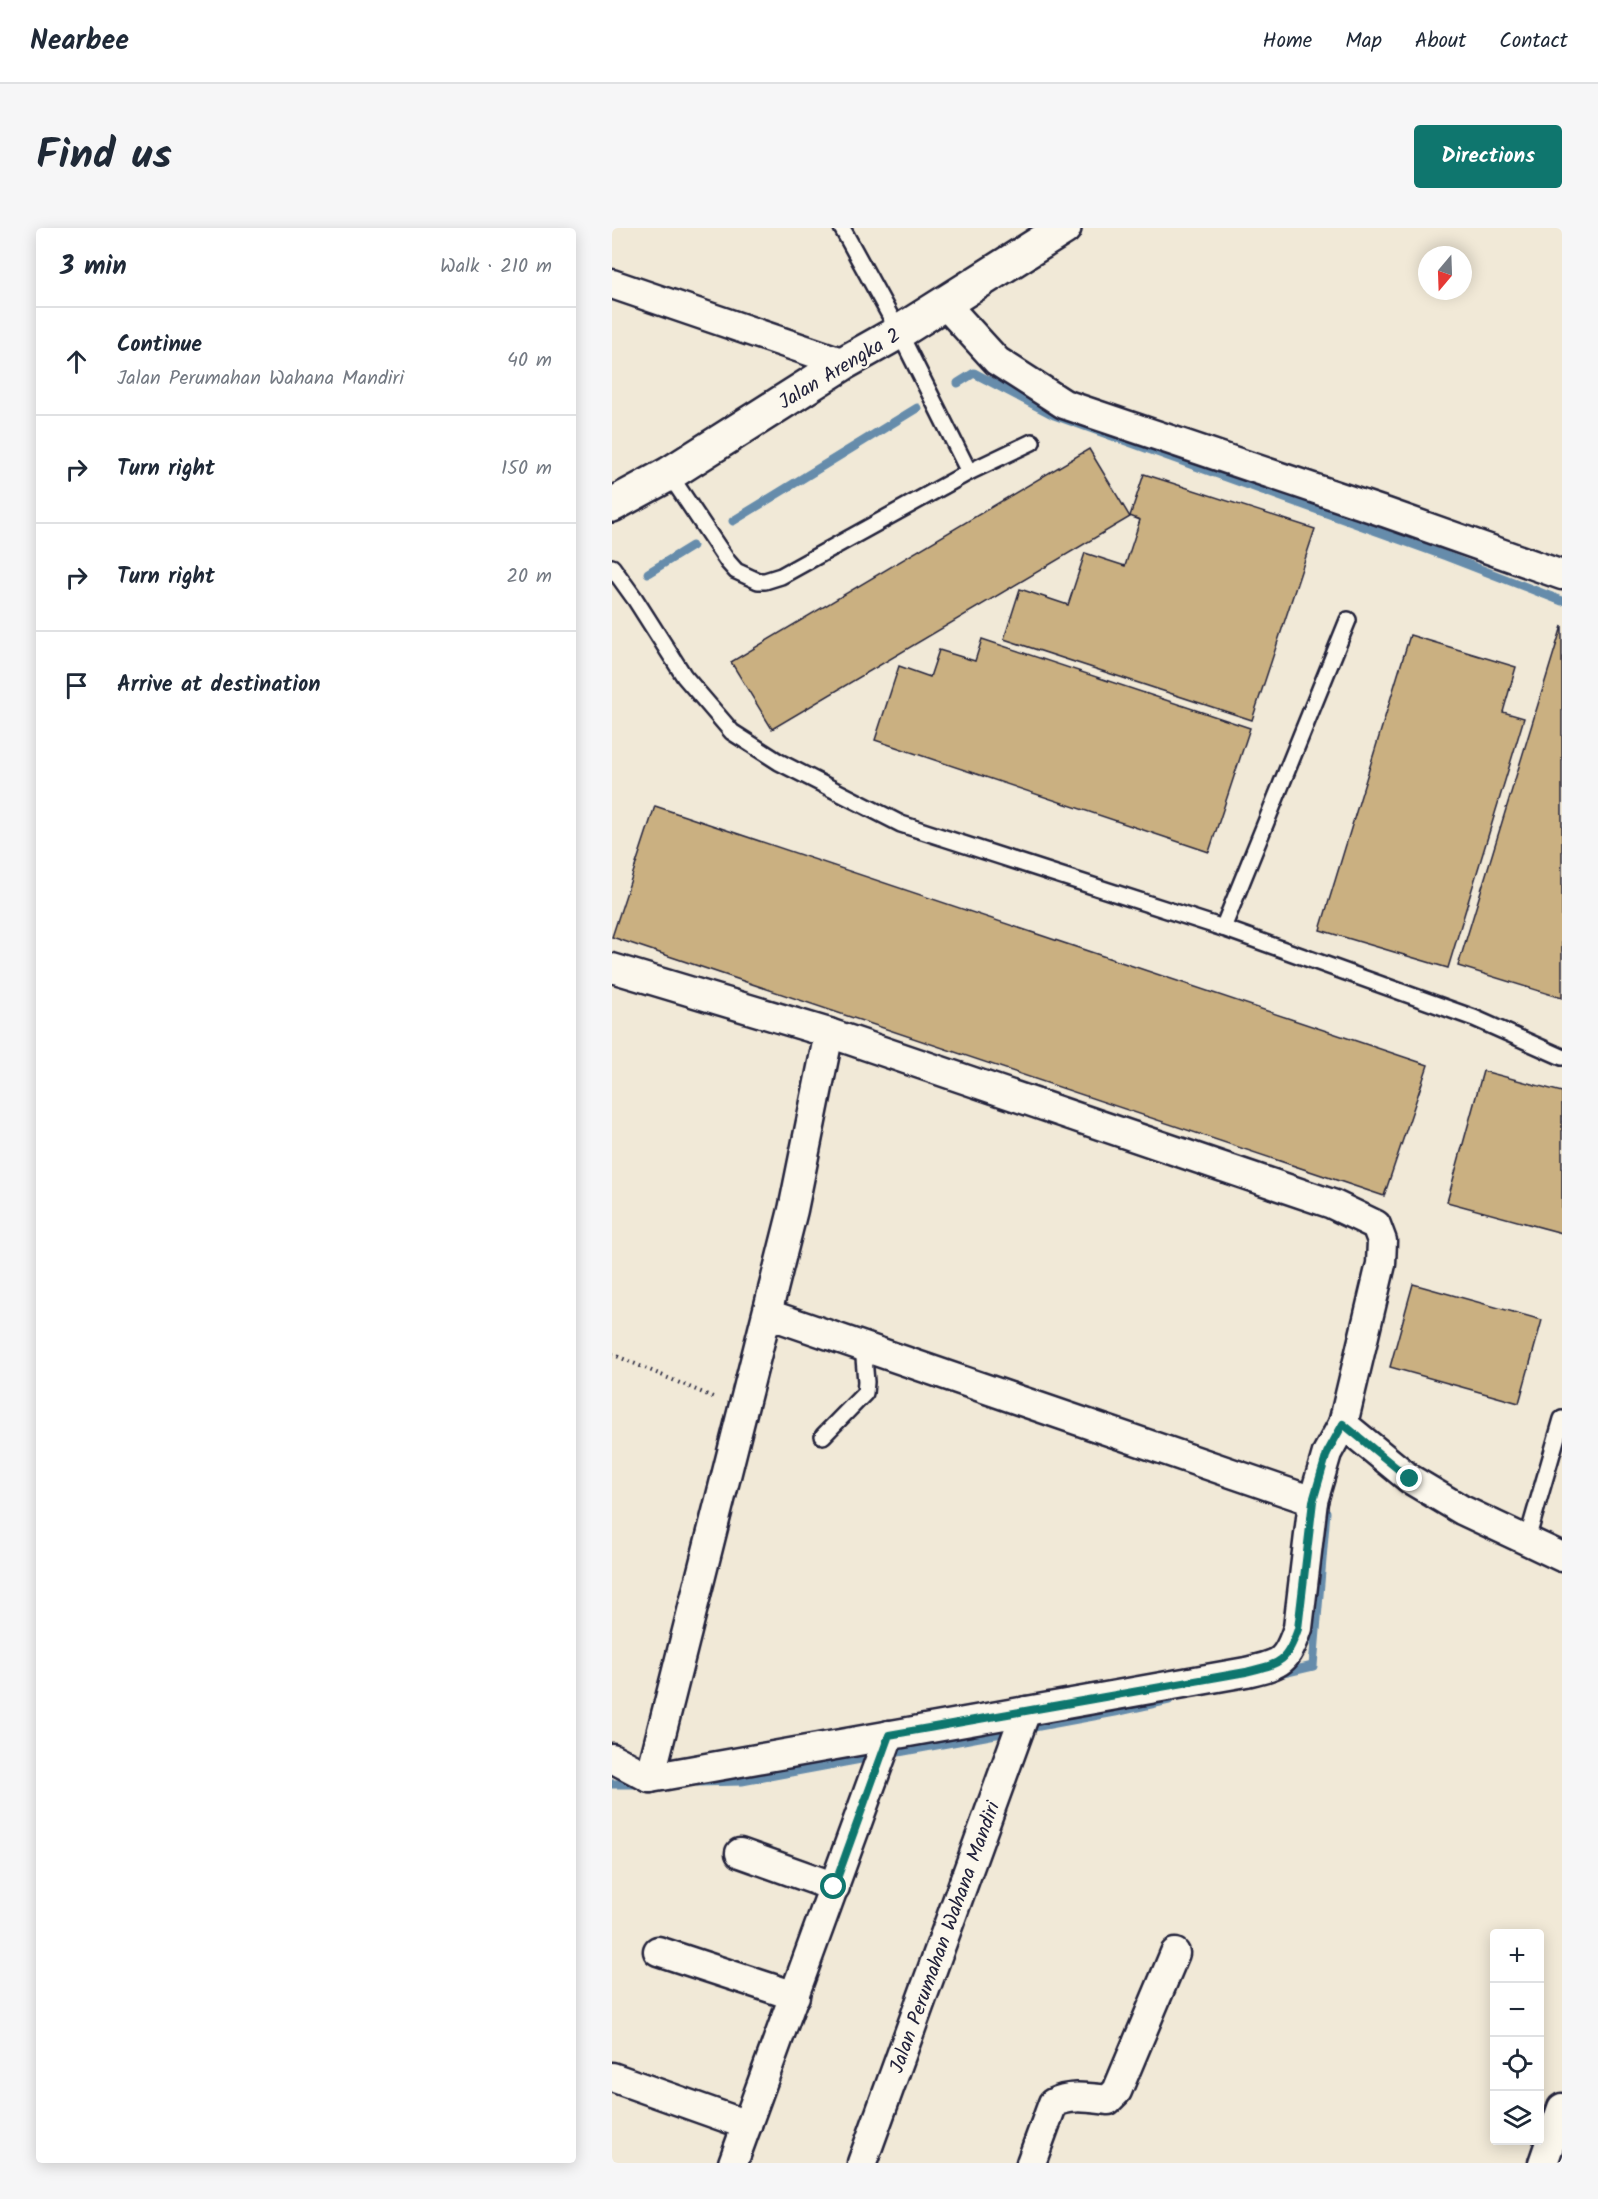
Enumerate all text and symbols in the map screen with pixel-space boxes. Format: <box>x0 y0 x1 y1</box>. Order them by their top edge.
text: Nearbee <box>30 19 129 64</box>
text: Home <box>1263 25 1312 58</box>
text: Map <box>1345 25 1382 58</box>
text: About <box>1415 25 1466 58</box>
text: Contact <box>1499 25 1568 58</box>
text: Find us <box>36 123 172 190</box>
button: Directions <box>1414 125 1562 188</box>
text: 3 min <box>60 246 127 288</box>
north arrow <box>1418 246 1472 300</box>
text: Walk · 210 m <box>440 251 552 283</box>
street label: Jalan Arengka 2 <box>773 320 907 419</box>
text: Continue <box>117 328 202 363</box>
icon: ahead <box>60 345 93 378</box>
text: 40 m <box>507 345 552 377</box>
text: Jalan Perumahan Wahana Mandiri <box>117 363 404 395</box>
text: Turn right <box>117 452 215 487</box>
icon: right <box>60 453 93 486</box>
text: 150 m <box>501 453 552 485</box>
text: Turn right <box>117 560 215 595</box>
icon: right <box>60 561 93 594</box>
text: 20 m <box>506 561 552 593</box>
text: Arrive at destination <box>117 668 320 703</box>
icon: arrive <box>60 669 93 702</box>
route end <box>1396 1465 1422 1491</box>
street label: Jalan Perumahan Wahana Mandiri <box>882 1796 1010 2078</box>
route start <box>820 1873 846 1899</box>
map controls <box>1490 1929 1544 2145</box>
button: + <box>1490 1929 1544 1983</box>
button: − <box>1490 1983 1544 2037</box>
button: locate <box>1490 2037 1544 2091</box>
button: layers <box>1490 2091 1544 2145</box>

